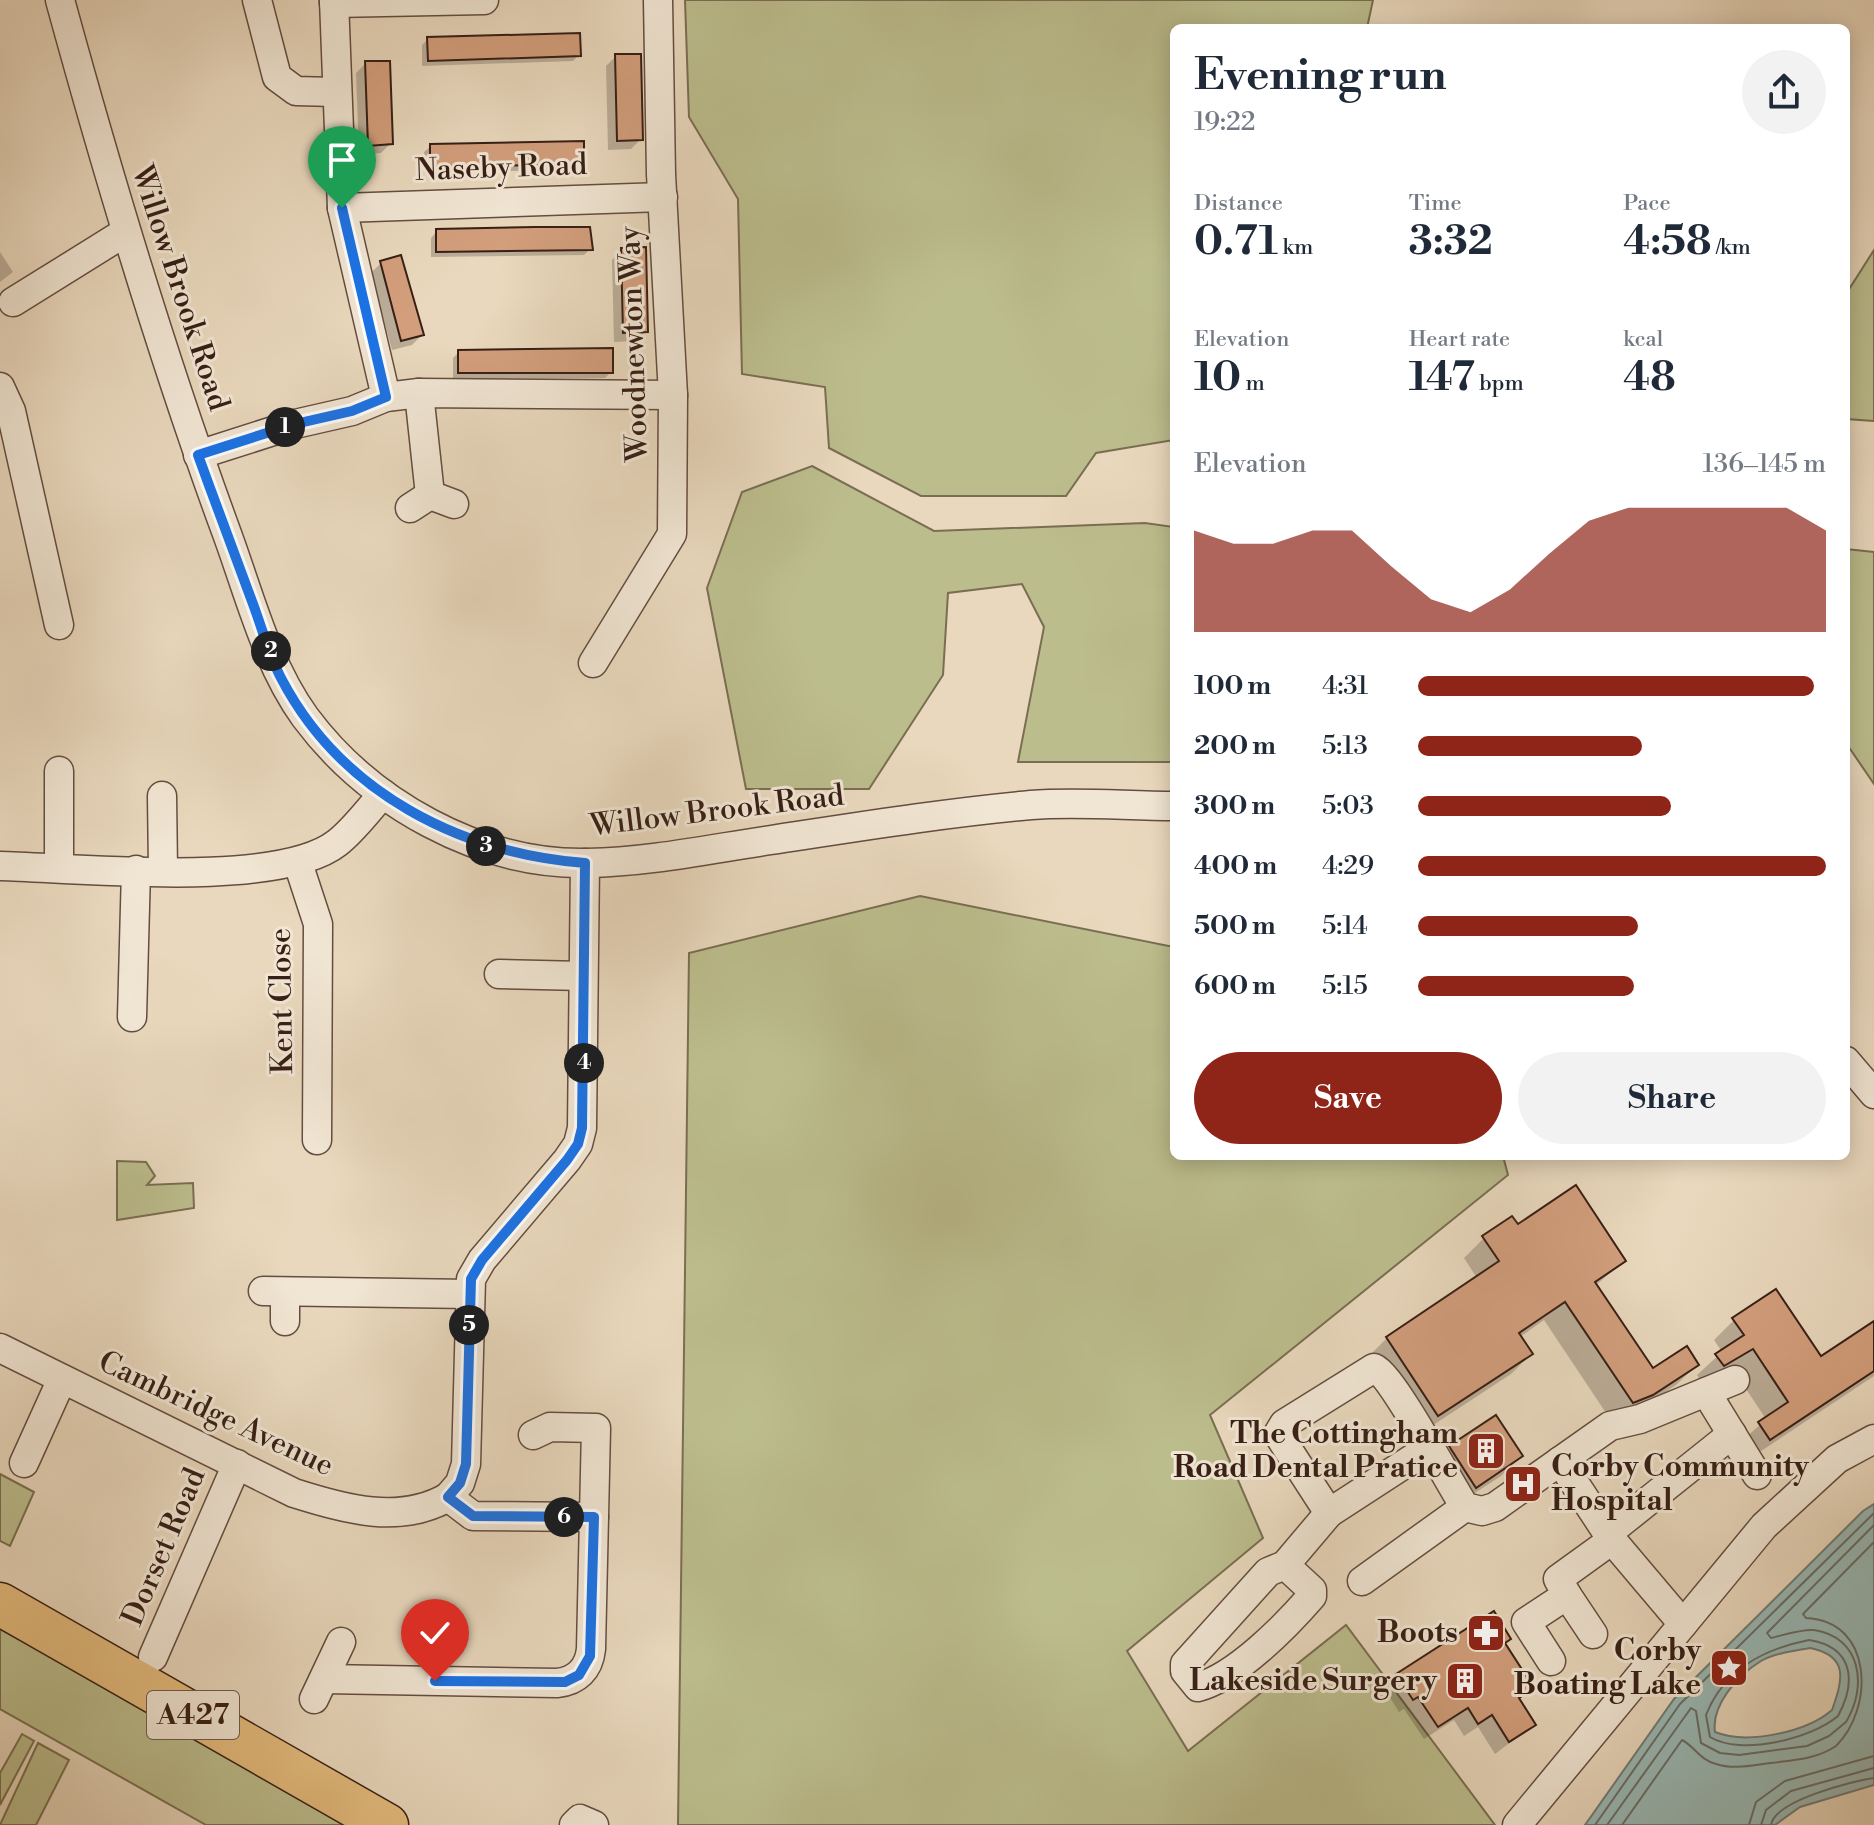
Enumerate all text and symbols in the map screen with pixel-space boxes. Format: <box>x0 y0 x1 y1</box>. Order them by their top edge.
text: Evening run <box>1194 48 1447 103</box>
button: share <box>1742 50 1826 134</box>
text: 19:22 <box>1194 106 1256 138</box>
pin <box>308 126 376 208</box>
icon: arrive <box>320 138 364 182</box>
street label: Naseby Road <box>414 146 588 190</box>
street label: Willow Brook Road <box>122 160 238 415</box>
text: Distance <box>1194 190 1283 217</box>
text: Time <box>1409 190 1462 217</box>
text: Pace <box>1623 190 1671 217</box>
text: 0.71 <box>1194 217 1278 267</box>
text: 3:32 <box>1409 217 1493 267</box>
text: 4:58 <box>1623 217 1711 267</box>
street label: Woodnewton Way <box>611 225 657 463</box>
text: km <box>1278 234 1313 261</box>
text: /km <box>1711 234 1751 261</box>
text: Elevation <box>1194 326 1289 353</box>
text: Heart rate <box>1409 326 1510 353</box>
text: kcal <box>1623 326 1663 353</box>
text: 10 <box>1194 353 1241 403</box>
text: 147 <box>1409 353 1475 403</box>
text: 48 <box>1623 353 1676 403</box>
text: m <box>1241 370 1265 397</box>
text: bpm <box>1475 370 1524 397</box>
pin: 1 <box>265 407 305 447</box>
text: 1 <box>280 413 290 440</box>
text: Elevation <box>1194 448 1307 480</box>
text: 136–145 m <box>1703 448 1826 480</box>
pin: 2 <box>251 631 291 671</box>
text: 2 <box>264 637 278 664</box>
text: 100 m <box>1194 670 1271 702</box>
text: 4:31 <box>1322 670 1368 702</box>
text: 200 m <box>1194 730 1276 762</box>
text: 5:13 <box>1322 730 1368 762</box>
street label: Willow Brook Road <box>587 777 846 846</box>
text: 300 m <box>1194 790 1275 822</box>
text: 5:03 <box>1322 790 1374 822</box>
pin: 3 <box>466 826 506 866</box>
text: 3 <box>479 832 493 859</box>
text: 400 m <box>1194 850 1277 882</box>
text: 4:29 <box>1322 850 1374 882</box>
text: 500 m <box>1194 910 1276 942</box>
text: 5:14 <box>1322 910 1368 942</box>
street label: Kent Close <box>262 928 302 1074</box>
text: 600 m <box>1194 970 1276 1002</box>
text: 5:15 <box>1322 970 1368 1002</box>
pin: 4 <box>564 1043 604 1083</box>
text: 4 <box>577 1049 591 1076</box>
button: Save <box>1194 1052 1502 1144</box>
button: Share <box>1518 1052 1826 1144</box>
pin: 5 <box>449 1305 489 1345</box>
text: 5 <box>462 1311 476 1338</box>
street label: Cambridge Avenue <box>92 1343 340 1485</box>
place label: The Cottingham Road Dental Pratice <box>1173 1415 1458 1487</box>
building icon: The Cottingham Road Dental Pratice <box>1465 1430 1507 1472</box>
place label: Corby Community Hospital <box>1551 1448 1810 1520</box>
street label: Dorset Road <box>114 1462 214 1632</box>
hospital icon: Corby Community Hospital <box>1502 1463 1544 1505</box>
pin: 6 <box>544 1497 584 1537</box>
text: 6 <box>557 1503 571 1530</box>
pin <box>401 1599 469 1681</box>
icon: check <box>413 1611 457 1655</box>
pharmacy icon: Boots <box>1465 1612 1507 1654</box>
place label: Boots <box>1377 1614 1458 1652</box>
place label: Corby Boating Lake <box>1513 1632 1702 1704</box>
place icon: Corby Boating Lake <box>1708 1647 1750 1689</box>
building icon: Lakeside Surgery <box>1444 1660 1486 1702</box>
place label: Lakeside Surgery <box>1189 1662 1438 1700</box>
road number: A427 <box>147 1691 239 1739</box>

